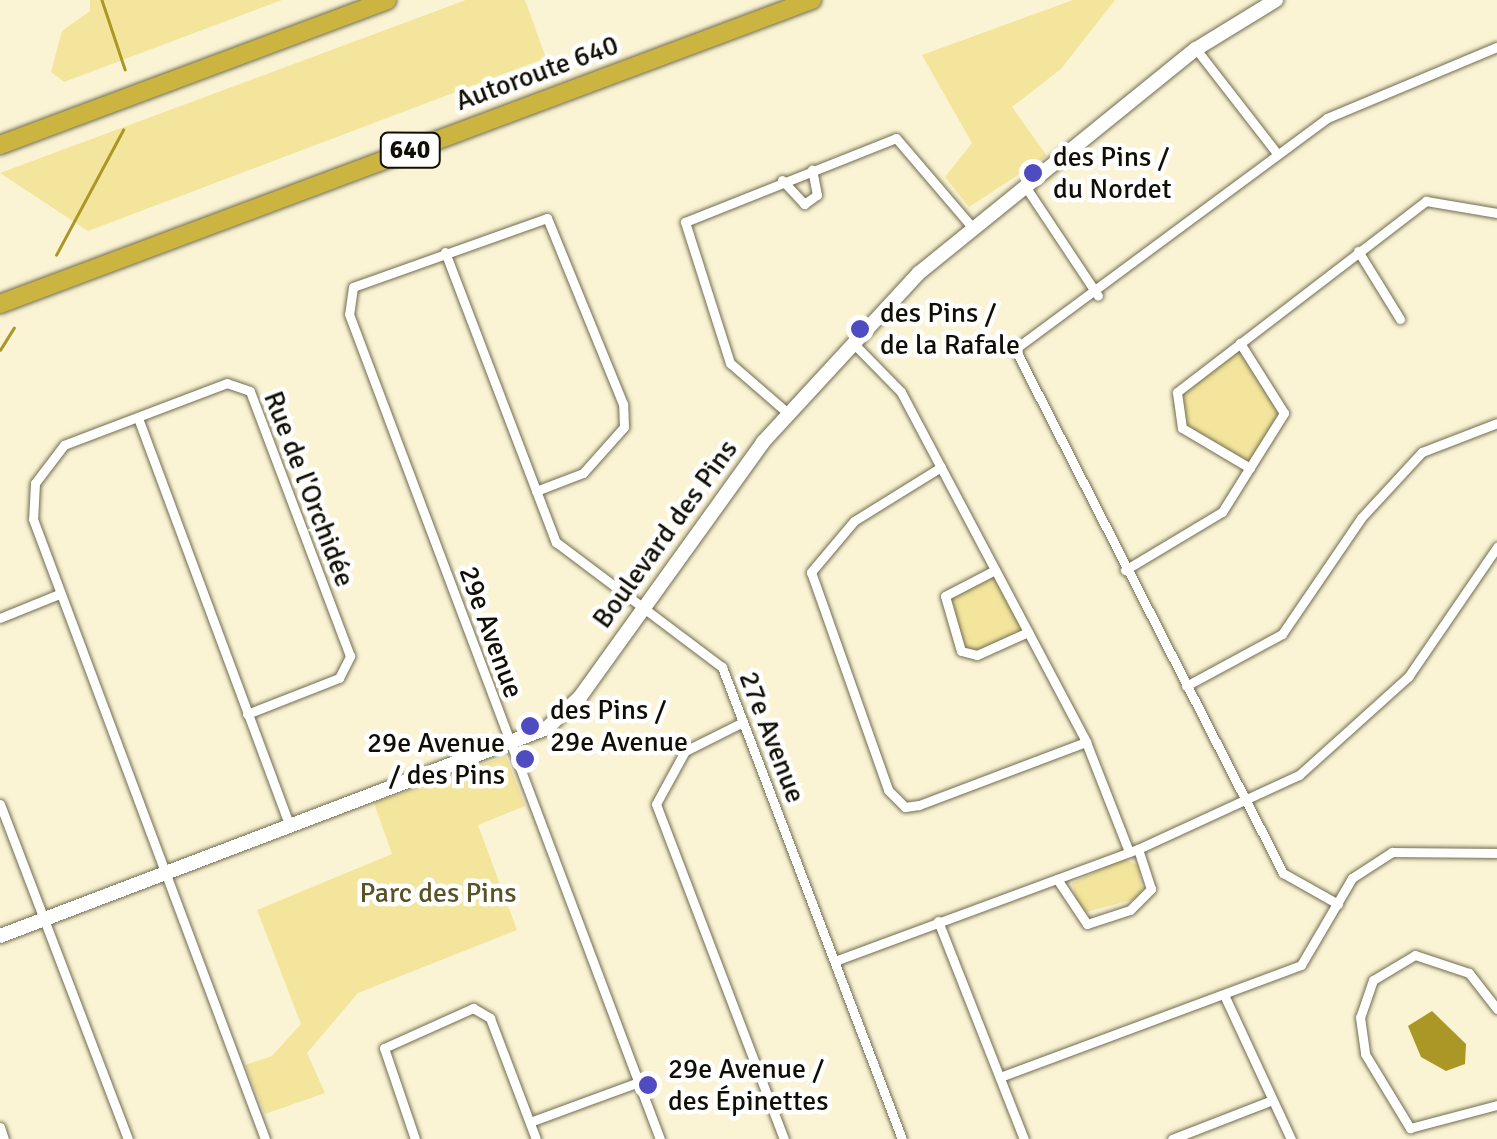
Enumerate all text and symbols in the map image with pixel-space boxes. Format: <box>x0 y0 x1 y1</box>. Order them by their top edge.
street label: Autoroute 640 <box>451 28 623 118</box>
road number: 640 <box>378 130 442 170</box>
place label: des Pins / du Nordet <box>1053 140 1172 206</box>
marker: des Pins / du Nordet <box>1022 162 1044 184</box>
place label: des Pins / de la Rafale <box>880 296 1020 362</box>
marker: des Pins / de la Rafale <box>849 318 871 340</box>
street label: Rue de l'Orchidée <box>256 386 362 592</box>
street label: Boulevard des Pins <box>585 433 745 635</box>
street label: 29e Avenue <box>452 561 530 703</box>
street label: 27e Avenue <box>732 667 812 807</box>
place label: des Pins / 29e Avenue <box>550 693 688 759</box>
marker: des Pins / 29e Avenue <box>519 715 541 737</box>
place label: 29e Avenue / des Pins <box>367 726 505 792</box>
marker: 29e Avenue / des Pins <box>514 748 536 770</box>
park label: Parc des Pins <box>360 876 516 910</box>
place label: 29e Avenue / des Épinettes <box>668 1052 828 1118</box>
marker: 29e Avenue / des Épinettes <box>637 1074 659 1096</box>

